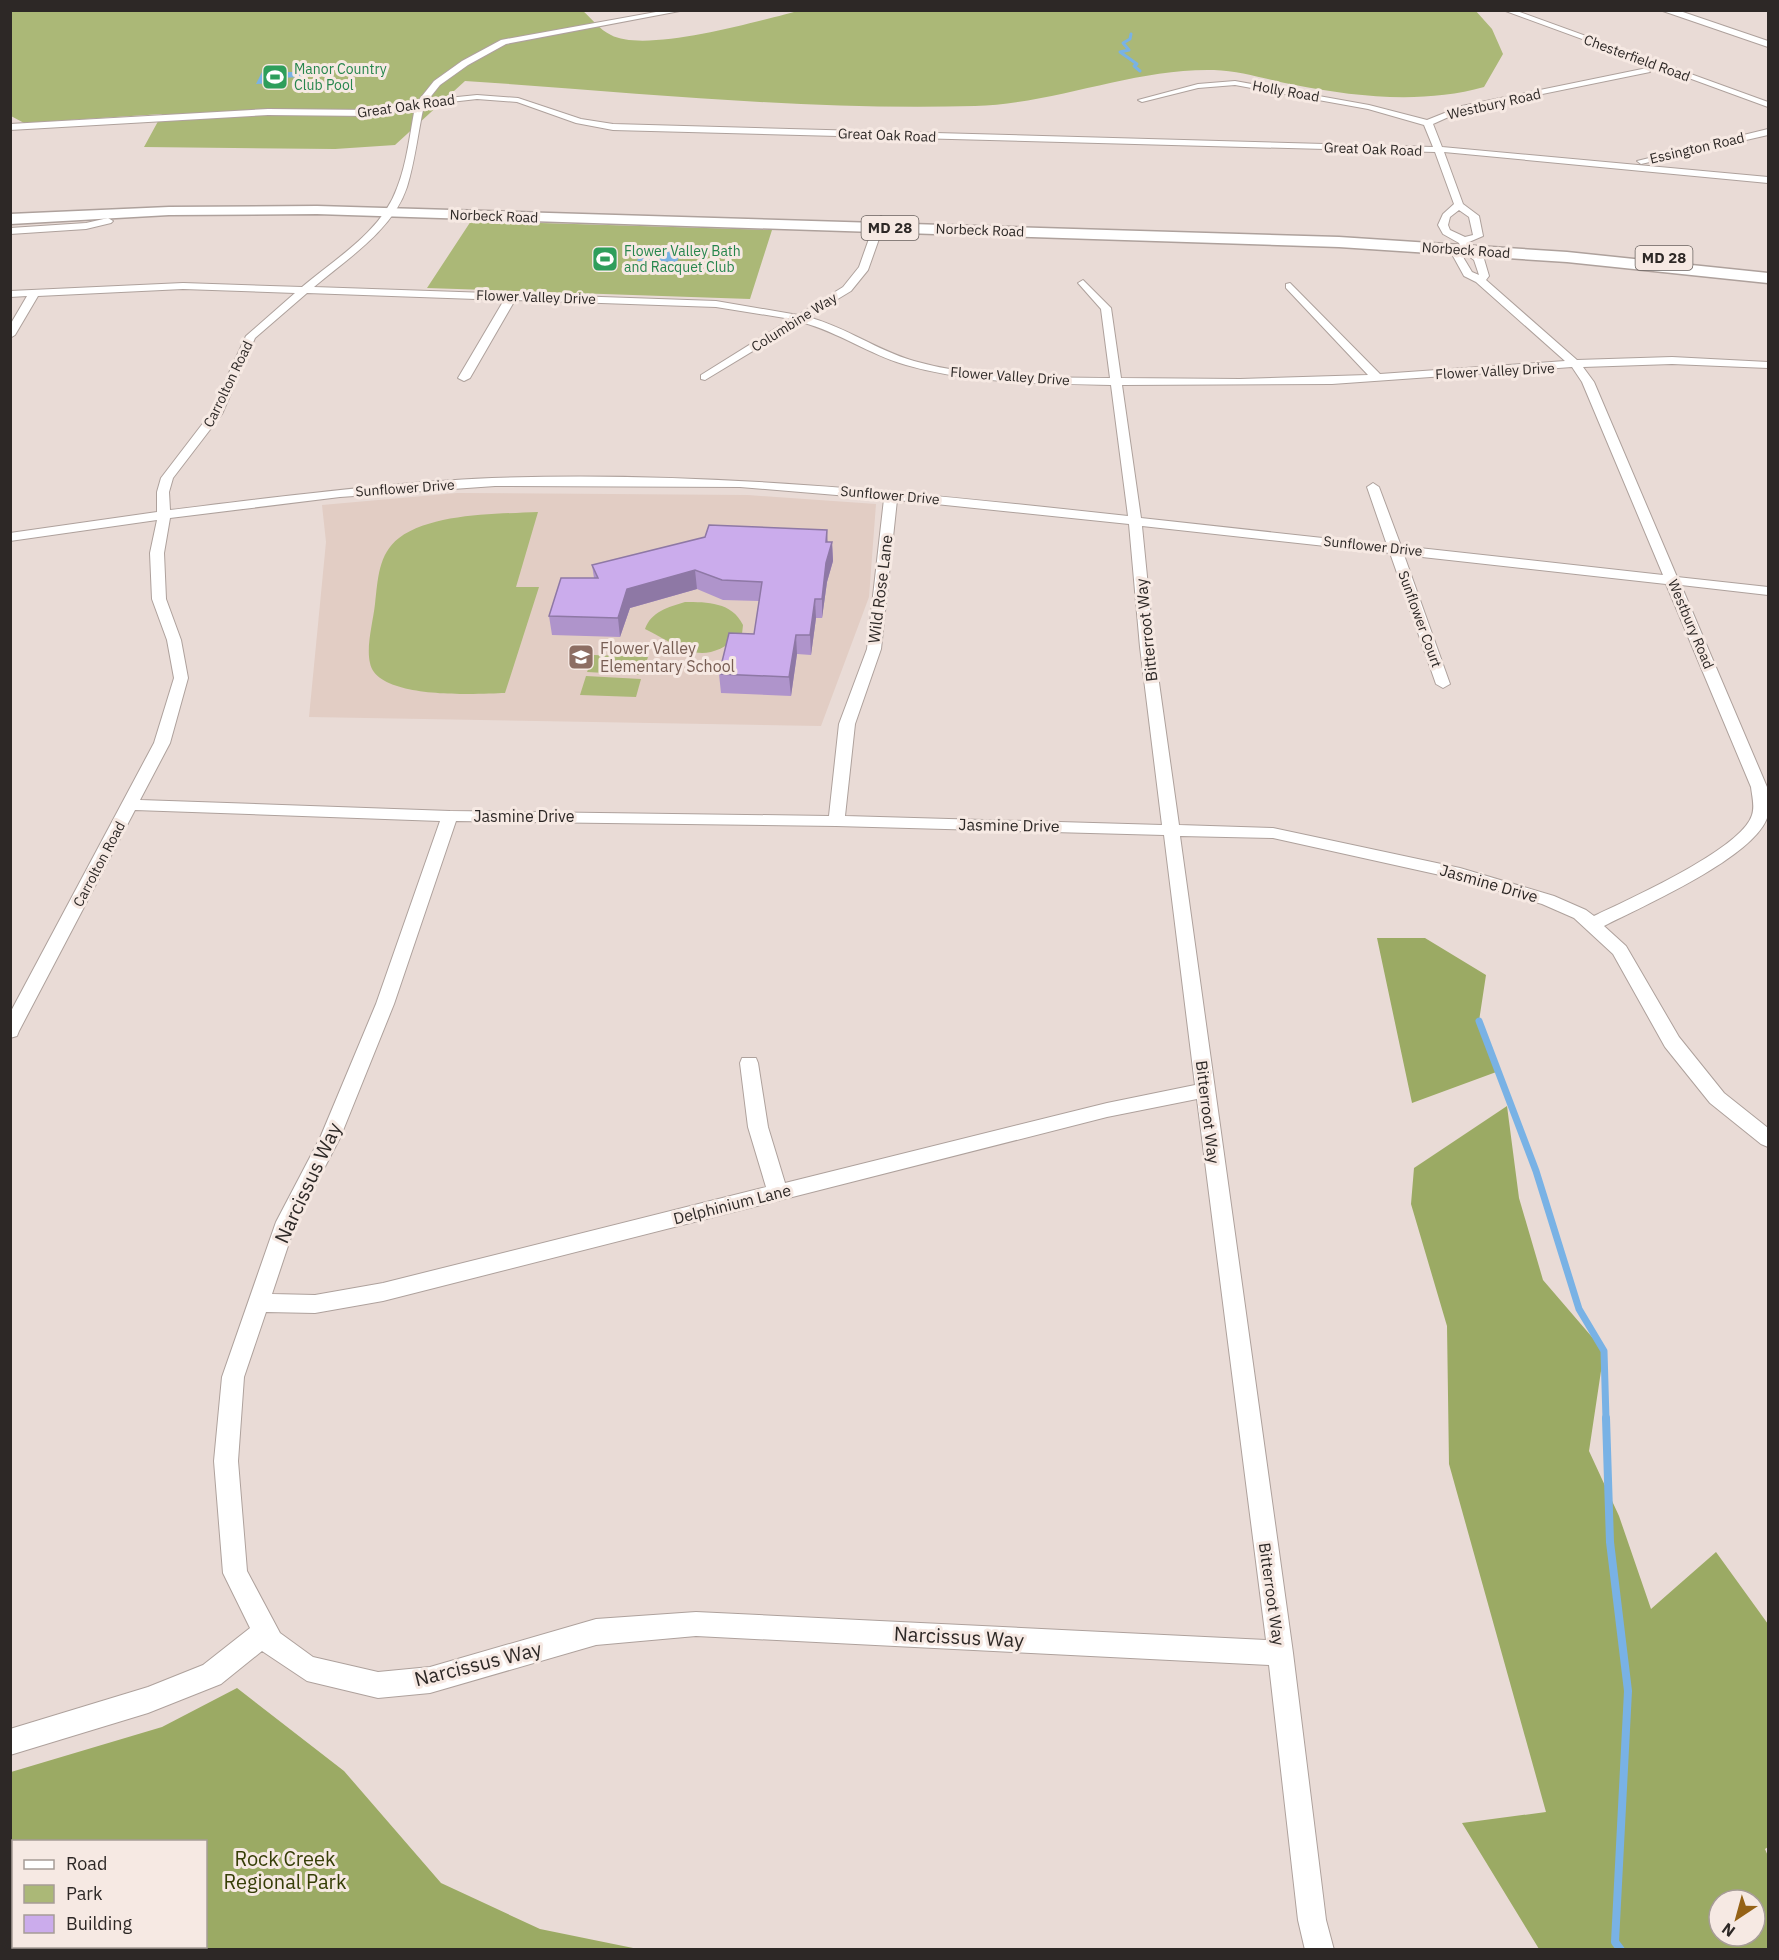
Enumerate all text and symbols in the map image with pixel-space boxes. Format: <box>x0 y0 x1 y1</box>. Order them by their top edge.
street label: Chesterfield Road <box>1581 30 1693 86</box>
place label: Manor Country Club Pool <box>294 60 387 94</box>
sports icon: Manor Country Club Pool <box>260 62 290 92</box>
street label: Holly Road <box>1251 76 1321 106</box>
street label: Westbury Road <box>1445 84 1543 124</box>
street label: Great Oak Road <box>356 90 456 122</box>
street label: Great Oak Road <box>837 124 937 146</box>
street label: Essington Road <box>1648 128 1746 168</box>
street label: Great Oak Road <box>1323 138 1423 160</box>
street label: Norbeck Road <box>449 205 539 227</box>
road number: MD 28 <box>862 216 918 240</box>
street label: Norbeck Road <box>935 219 1025 241</box>
street label: Norbeck Road <box>1421 238 1511 262</box>
place label: Flower Valley Bath and Racquet Club <box>624 242 741 276</box>
sports icon: Flower Valley Bath and Racquet Club <box>590 244 620 274</box>
road number: MD 28 <box>1636 246 1692 270</box>
street label: Flower Valley Drive <box>476 286 596 308</box>
street label: Columbine Way <box>748 288 840 356</box>
street label: Carrolton Road <box>199 338 257 430</box>
street label: Flower Valley Drive <box>1435 359 1556 383</box>
street label: Flower Valley Drive <box>950 363 1071 389</box>
street label: Sunflower Drive <box>355 476 456 500</box>
street label: Sunflower Drive <box>840 482 941 508</box>
street label: Sunflower Drive <box>1323 532 1424 560</box>
street label: Wild Rose Lane <box>863 533 897 645</box>
street label: Sunflower Court <box>1394 568 1446 670</box>
street label: Bitterroot Way <box>1131 577 1161 683</box>
street label: Westbury Road <box>1664 577 1718 671</box>
place label: Flower Valley Elementary School <box>600 638 735 676</box>
school or university icon: Flower Valley Elementary School <box>566 642 596 672</box>
street label: Jasmine Drive <box>473 806 575 826</box>
street label: Jasmine Drive <box>958 814 1060 836</box>
street label: Carrolton Road <box>69 818 129 910</box>
street label: Jasmine Drive <box>1438 859 1541 907</box>
street label: Bitterroot Way <box>1192 1059 1224 1165</box>
street label: Narcissus Way <box>268 1118 347 1248</box>
street label: Delphinium Lane <box>671 1180 793 1228</box>
street label: Bitterroot Way <box>1255 1541 1289 1647</box>
street label: Narcissus Way <box>893 1620 1025 1653</box>
street label: Narcissus Way <box>411 1635 544 1692</box>
legend <box>12 1840 207 1948</box>
park label: Rock Creek Regional Park <box>224 1845 347 1895</box>
text: Road <box>66 1852 107 1875</box>
text: Park <box>66 1882 103 1905</box>
north arrow <box>1707 1888 1767 1948</box>
text: Building <box>66 1912 133 1935</box>
text: N <box>1718 1919 1739 1942</box>

